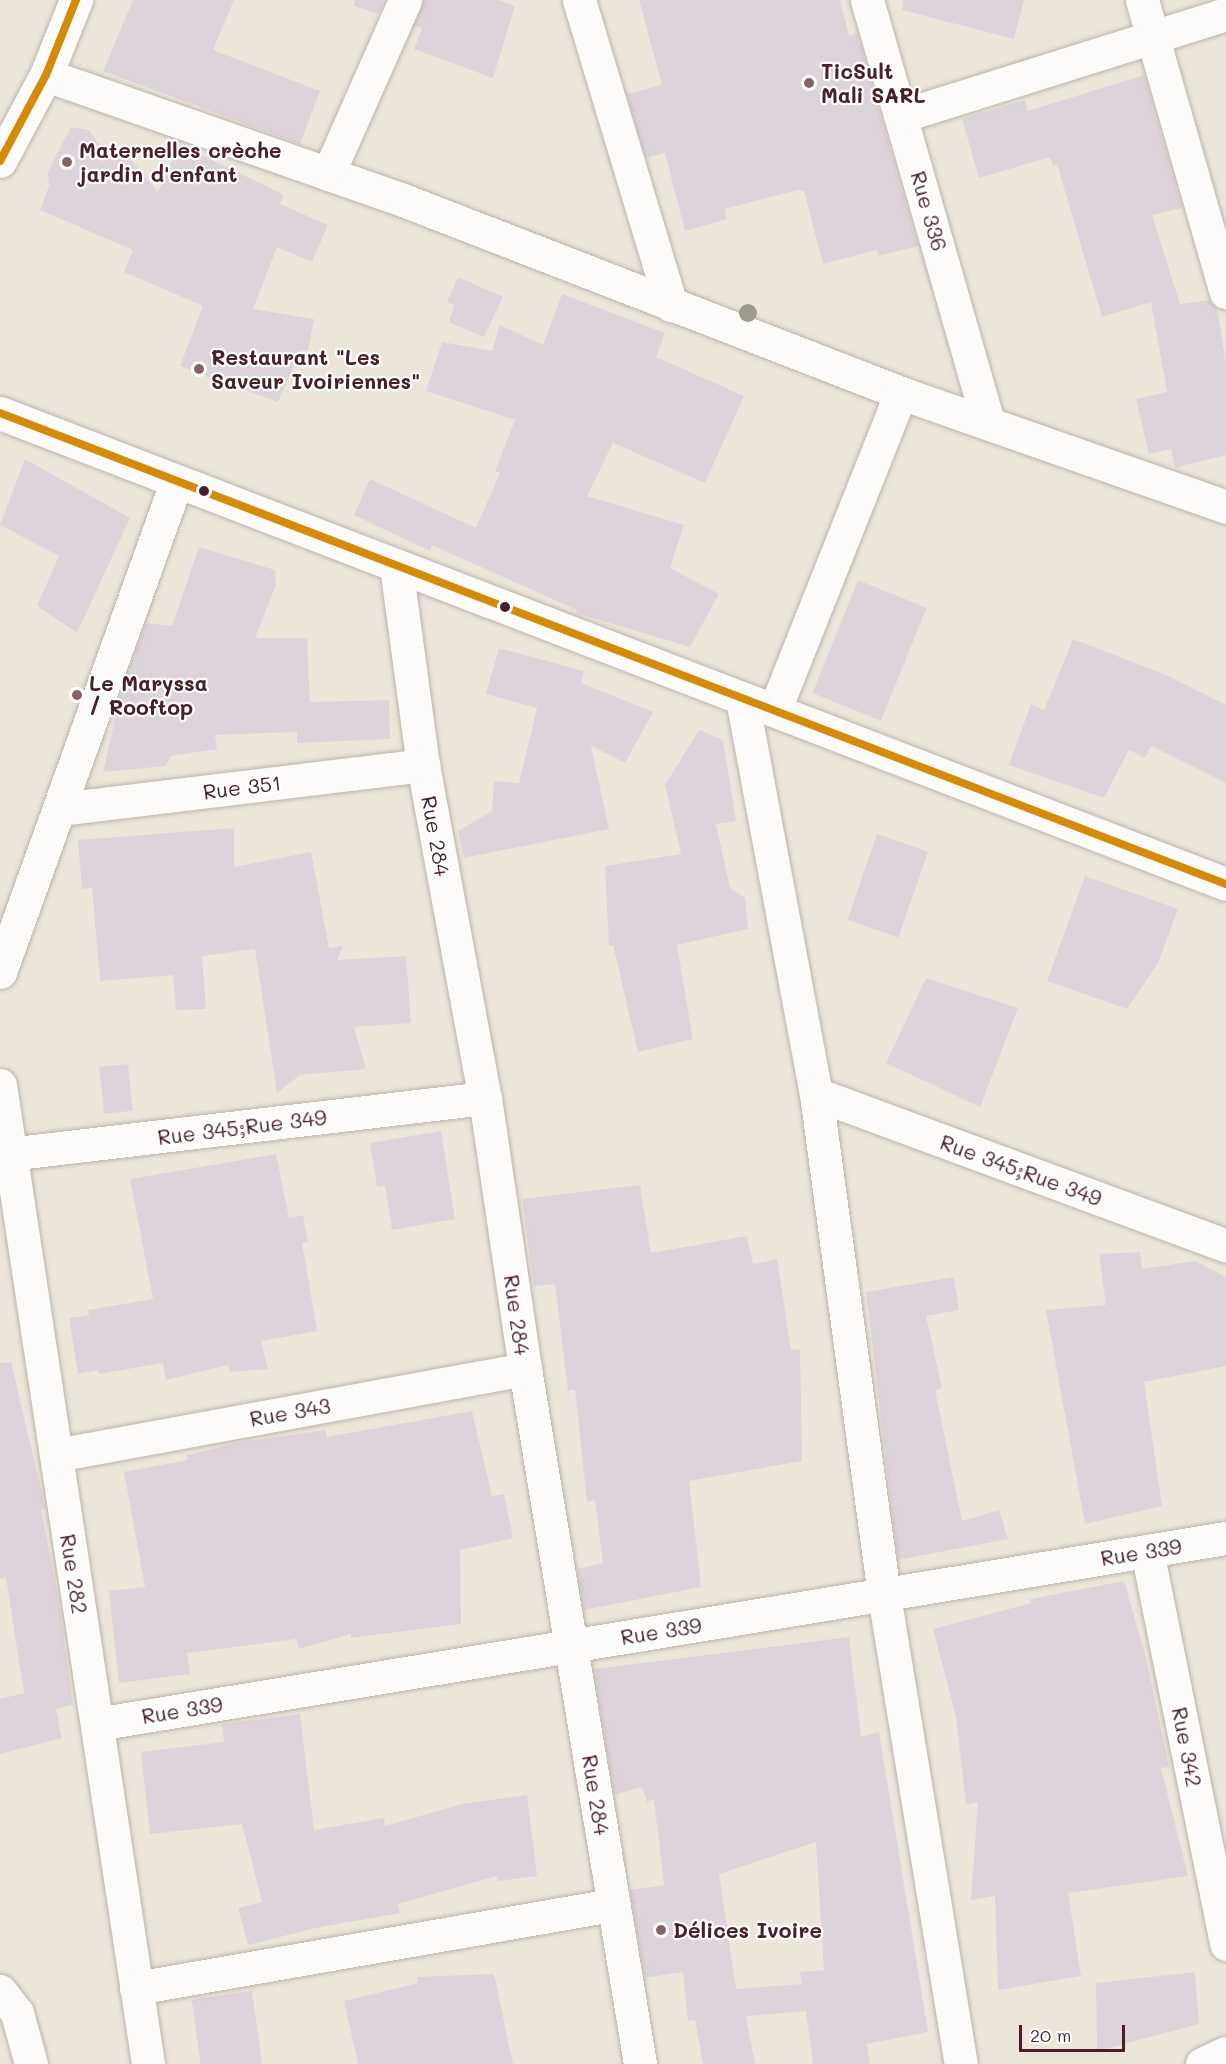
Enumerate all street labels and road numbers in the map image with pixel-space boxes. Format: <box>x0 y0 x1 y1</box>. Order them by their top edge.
street label: Rue 336 <box>906 168 952 254</box>
street label: Rue 351 <box>201 770 283 804</box>
street label: Rue 284 <box>417 794 455 878</box>
street label: Rue 345;Rue 349 <box>156 1104 328 1150</box>
street label: Rue 345;Rue 349 <box>937 1129 1105 1211</box>
street label: Rue 284 <box>499 1273 535 1357</box>
street label: Rue 343 <box>248 1393 332 1431</box>
street label: Rue 282 <box>55 1532 93 1616</box>
street label: Rue 339 <box>1099 1533 1183 1571</box>
street label: Rue 339 <box>619 1612 703 1650</box>
street label: Rue 339 <box>140 1691 224 1729</box>
street label: Rue 342 <box>1167 1705 1207 1789</box>
street label: Rue 284 <box>577 1753 615 1837</box>

